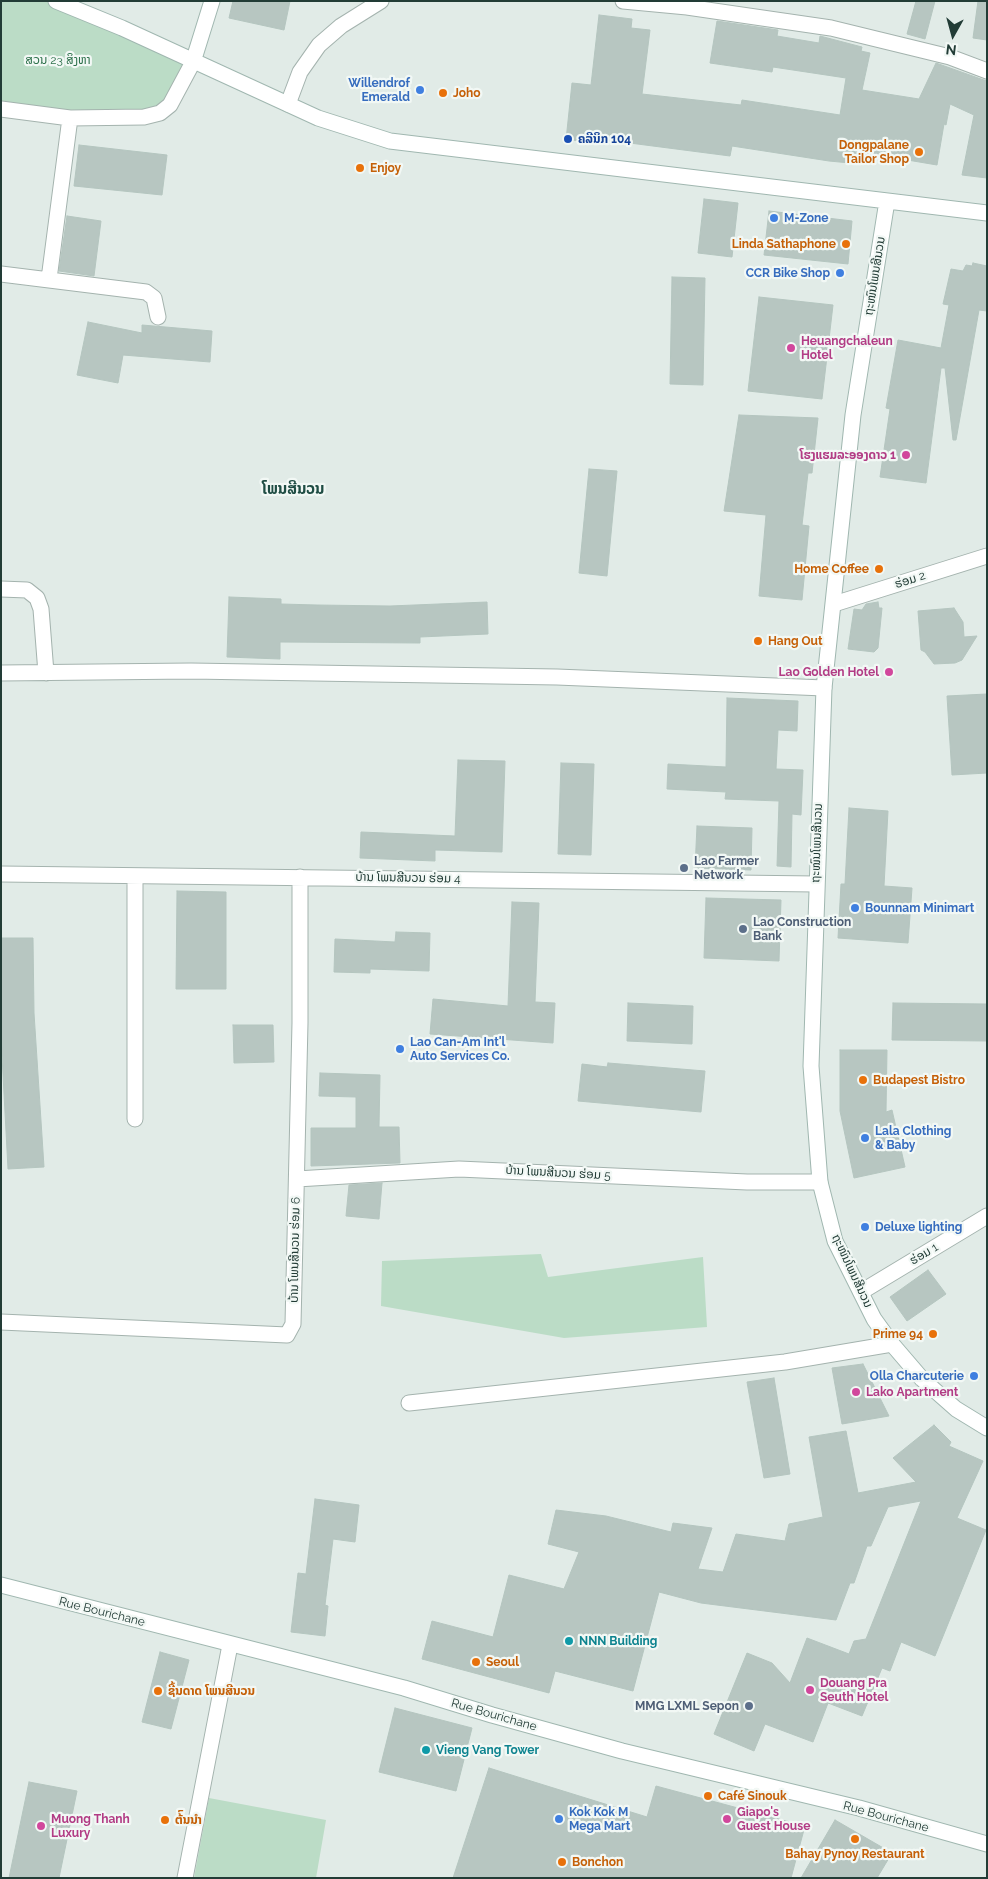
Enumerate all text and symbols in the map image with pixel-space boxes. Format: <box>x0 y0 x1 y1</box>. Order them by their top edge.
north arrow <box>928 10 978 60</box>
text: N <box>945 41 957 58</box>
park label: ສວນ 23 ສິງຫາ <box>25 53 91 67</box>
place label: Willendrof Emerald <box>348 76 410 104</box>
marker: Willendrof Emerald <box>414 84 426 96</box>
place label: Joho <box>453 86 481 100</box>
marker: Joho <box>437 87 449 99</box>
place label: ຄລີນິກ 104 <box>578 132 631 146</box>
marker: ຄລີນິກ 104 <box>562 133 574 145</box>
place label: Dongpalane Tailor Shop <box>839 138 909 166</box>
marker: Dongpalane Tailor Shop <box>913 146 925 158</box>
place label: Enjoy <box>370 161 401 175</box>
marker: Enjoy <box>354 162 366 174</box>
place label: M-Zone <box>784 211 828 225</box>
marker: M-Zone <box>768 212 780 224</box>
street label: ຖະໜົນໂພນສີນວນ <box>862 235 888 317</box>
place label: Linda Sathaphone <box>732 237 836 251</box>
marker: Linda Sathaphone <box>840 238 852 250</box>
place label: CCR Bike Shop <box>746 266 830 280</box>
marker: CCR Bike Shop <box>834 267 846 279</box>
place label: Heuangchaleun Hotel <box>801 334 893 362</box>
marker: Heuangchaleun Hotel <box>785 342 797 354</box>
place label: ໂຮງແຮມລະອອງດາວ 1 <box>799 448 896 462</box>
marker: ໂຮງແຮມລະອອງດາວ 1 <box>900 449 912 461</box>
district label: ໂພນສີນວນ <box>262 480 324 498</box>
place label: Home Coffee <box>794 562 869 576</box>
marker: Home Coffee <box>873 563 885 575</box>
street label: ຮ່ອມ 2 <box>893 568 927 592</box>
place label: Hang Out <box>768 634 823 648</box>
marker: Hang Out <box>752 635 764 647</box>
place label: Lao Golden Hotel <box>779 665 879 679</box>
marker: Lao Golden Hotel <box>883 666 895 678</box>
street label: ຖະໜົນໂພນສີນວນ <box>808 803 826 883</box>
place label: Lao Farmer Network <box>694 854 759 882</box>
marker: Lao Farmer Network <box>678 862 690 874</box>
street label: ບ້ານ ໂພນສີນວນ ຮ່ອມ 4 <box>355 870 461 886</box>
place label: Bounnam Minimart <box>865 901 974 915</box>
marker: Bounnam Minimart <box>849 902 861 914</box>
place label: Lao Construction Bank <box>753 915 851 943</box>
marker: Lao Construction Bank <box>737 923 749 935</box>
place label: Lao Can-Am Int'l Auto Services Co. <box>410 1035 510 1063</box>
marker: Lao Can-Am Int'l Auto Services Co. <box>394 1043 406 1055</box>
place label: Budapest Bistro <box>873 1073 965 1087</box>
marker: Budapest Bistro <box>857 1074 869 1086</box>
place label: Lala Clothing & Baby <box>875 1124 951 1152</box>
marker: Lala Clothing & Baby <box>859 1132 871 1144</box>
street label: ບ້ານ ໂພນສີນວນ ຮ່ອມ 5 <box>505 1163 611 1183</box>
street label: ບ້ານ ໂພນສີນວນ ຮ່ອມ 6 <box>287 1197 303 1303</box>
place label: Deluxe lighting <box>875 1220 962 1234</box>
marker: Deluxe lighting <box>859 1221 871 1233</box>
street label: ຖະໜົນໂພນສີນວນ <box>829 1232 875 1310</box>
street label: ຮ່ອມ 1 <box>907 1240 941 1268</box>
place label: Prime 94 <box>873 1327 923 1341</box>
marker: Prime 94 <box>927 1328 939 1340</box>
place label: Olla Charcuterie <box>870 1369 964 1383</box>
marker: Olla Charcuterie <box>968 1370 980 1382</box>
place label: Lako Apartment <box>866 1385 958 1399</box>
marker: Lako Apartment <box>850 1386 862 1398</box>
street label: Rue Bourichane <box>57 1594 147 1630</box>
place label: NNN Building <box>579 1634 657 1648</box>
marker: NNN Building <box>563 1635 575 1647</box>
place label: Seoul <box>486 1655 519 1669</box>
marker: Seoul <box>470 1656 482 1668</box>
place label: Douang Pra Seuth Hotel <box>820 1676 888 1704</box>
place label: ຊີ້ນດາດ ໂພນສີນວນ <box>168 1684 255 1698</box>
marker: Douang Pra Seuth Hotel <box>804 1684 816 1696</box>
marker: ຊີ້ນດາດ ໂພນສີນວນ <box>152 1685 164 1697</box>
street label: Rue Bourichane <box>450 1696 538 1734</box>
place label: MMG LXML Sepon <box>635 1699 739 1713</box>
marker: MMG LXML Sepon <box>743 1700 755 1712</box>
place label: Vieng Vang Tower <box>436 1743 539 1757</box>
marker: Vieng Vang Tower <box>420 1744 432 1756</box>
place label: Café Sinouk <box>718 1789 787 1803</box>
marker: Café Sinouk <box>702 1790 714 1802</box>
street label: Rue Bourichane <box>842 1799 930 1835</box>
place label: Kok Kok M Mega Mart <box>569 1805 630 1833</box>
place label: Giapo's Guest House <box>737 1805 810 1833</box>
place label: Muong Thanh Luxury <box>51 1812 130 1840</box>
place label: ຕ້ົນນໍາ <box>175 1813 202 1827</box>
marker: Kok Kok M Mega Mart <box>553 1813 565 1825</box>
marker: Giapo's Guest House <box>721 1813 733 1825</box>
marker: ຕ້ົນນໍາ <box>159 1814 171 1826</box>
marker: Muong Thanh Luxury <box>35 1820 47 1832</box>
marker: Bahay Pynoy Restaurant <box>849 1833 861 1845</box>
place label: Bahay Pynoy Restaurant <box>785 1847 925 1861</box>
place label: Bonchon <box>572 1855 623 1869</box>
marker: Bonchon <box>556 1856 568 1868</box>

